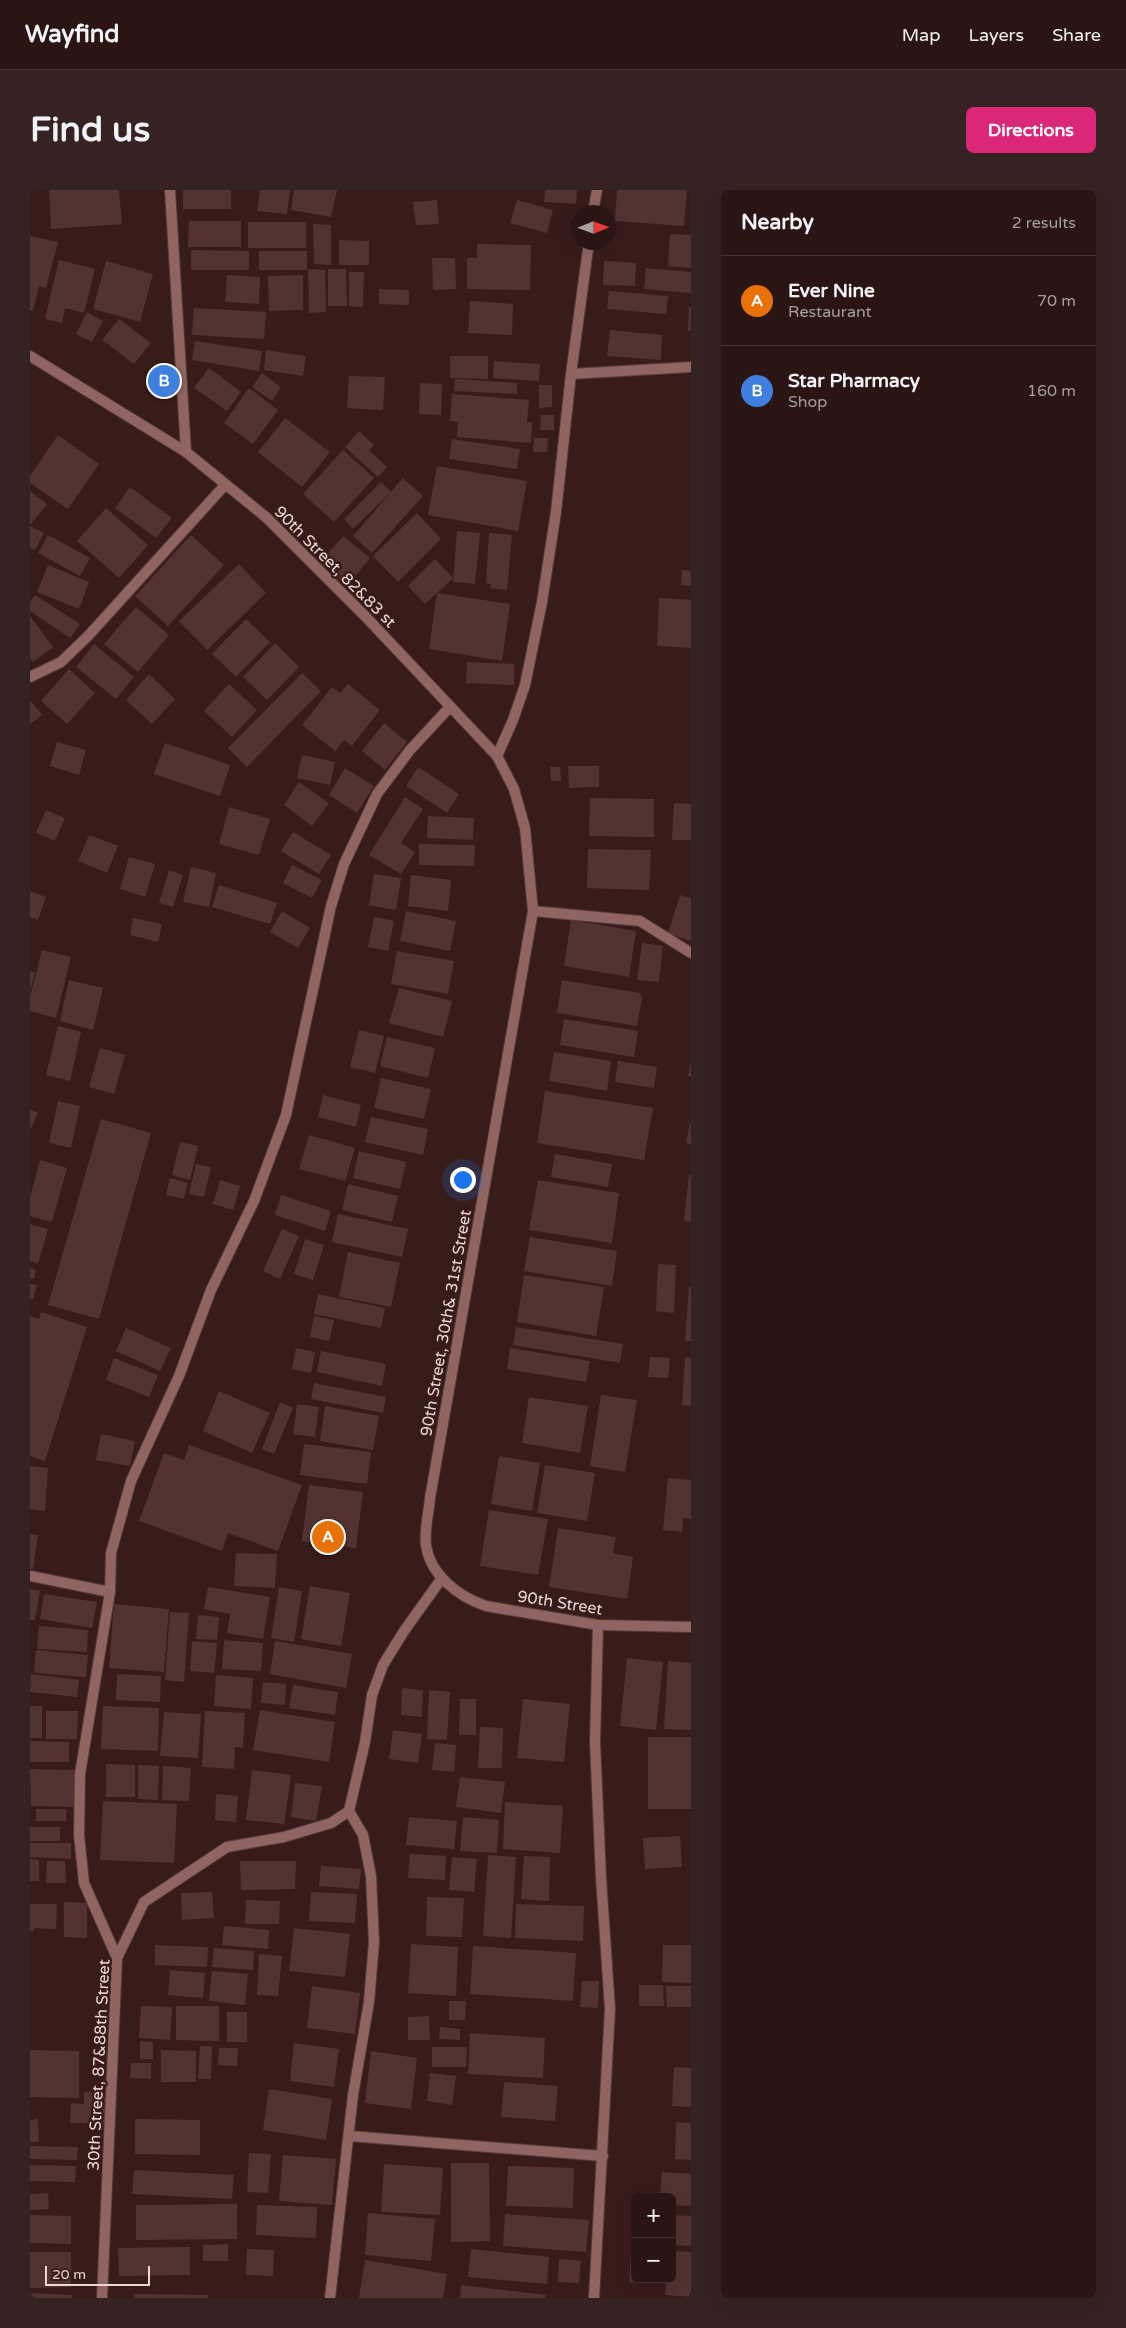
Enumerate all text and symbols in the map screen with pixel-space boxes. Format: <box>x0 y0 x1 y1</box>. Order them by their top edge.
text: Wayfind <box>25 20 120 49</box>
text: Map <box>902 24 941 46</box>
text: Layers <box>969 24 1024 46</box>
text: Share <box>1052 24 1101 46</box>
button: Directions <box>966 107 1096 153</box>
text: Find us <box>30 109 150 151</box>
north arrow <box>571 205 616 250</box>
text: Nearby <box>741 210 814 235</box>
text: 2 results <box>1012 213 1076 233</box>
text: Ever Nine <box>788 280 875 302</box>
text: A <box>751 291 763 311</box>
text: 70 m <box>1037 291 1076 311</box>
text: Restaurant <box>788 302 872 322</box>
pin: B <box>148 362 180 400</box>
text: Star Pharmacy <box>788 370 920 392</box>
text: B <box>751 381 763 401</box>
text: 160 m <box>1027 381 1076 401</box>
text: Shop <box>788 392 827 412</box>
street label: 90th Street, 82&83 st <box>270 502 400 632</box>
your location <box>450 1167 476 1193</box>
street label: 90th Street, 30th& 31st Street <box>416 1208 476 1438</box>
pin: A <box>312 1518 344 1556</box>
street label: 90th Street <box>516 1586 604 1620</box>
street label: 30th Street, 87&88th Street <box>83 1959 115 2171</box>
map controls <box>631 2193 676 2283</box>
button: + <box>631 2193 676 2238</box>
button: − <box>631 2238 676 2283</box>
scale bar <box>45 2263 150 2286</box>
text: 20 m <box>52 2266 86 2283</box>

